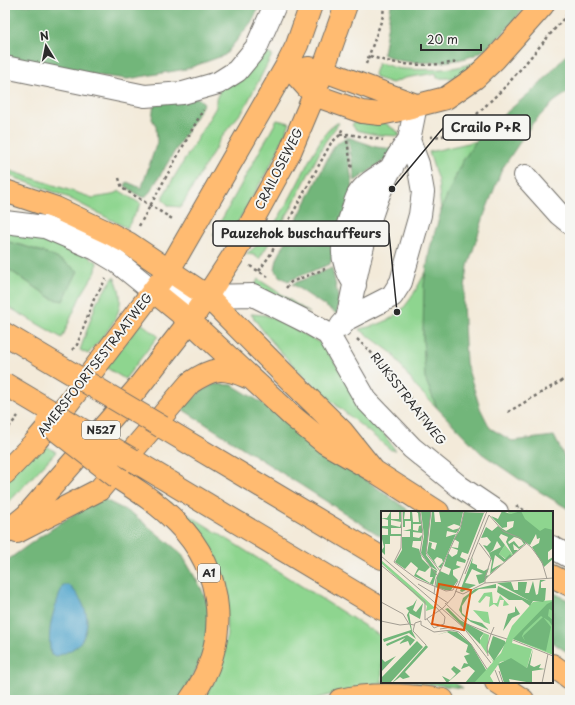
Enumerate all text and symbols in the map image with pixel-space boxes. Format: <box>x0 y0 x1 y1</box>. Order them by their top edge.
north arrow <box>26 26 66 66</box>
text: N <box>38 26 50 45</box>
scale bar <box>421 26 481 52</box>
text: 20 m <box>427 30 458 48</box>
callout: Crailo P+R <box>443 115 530 140</box>
text: Crailo P+R <box>451 117 522 136</box>
street label: CRAILOSEWEG <box>250 124 307 213</box>
callout: Pauzehok buschauffeurs <box>213 221 389 246</box>
text: Pauzehok buschauffeurs <box>221 223 381 242</box>
street label: AMERSFOORTSESTRAATWEG <box>33 289 156 440</box>
street label: RIJKSSTRAATWEG <box>367 348 451 449</box>
road number: N527 <box>82 421 120 439</box>
inset map <box>381 511 553 683</box>
road number: A1 <box>198 564 220 582</box>

